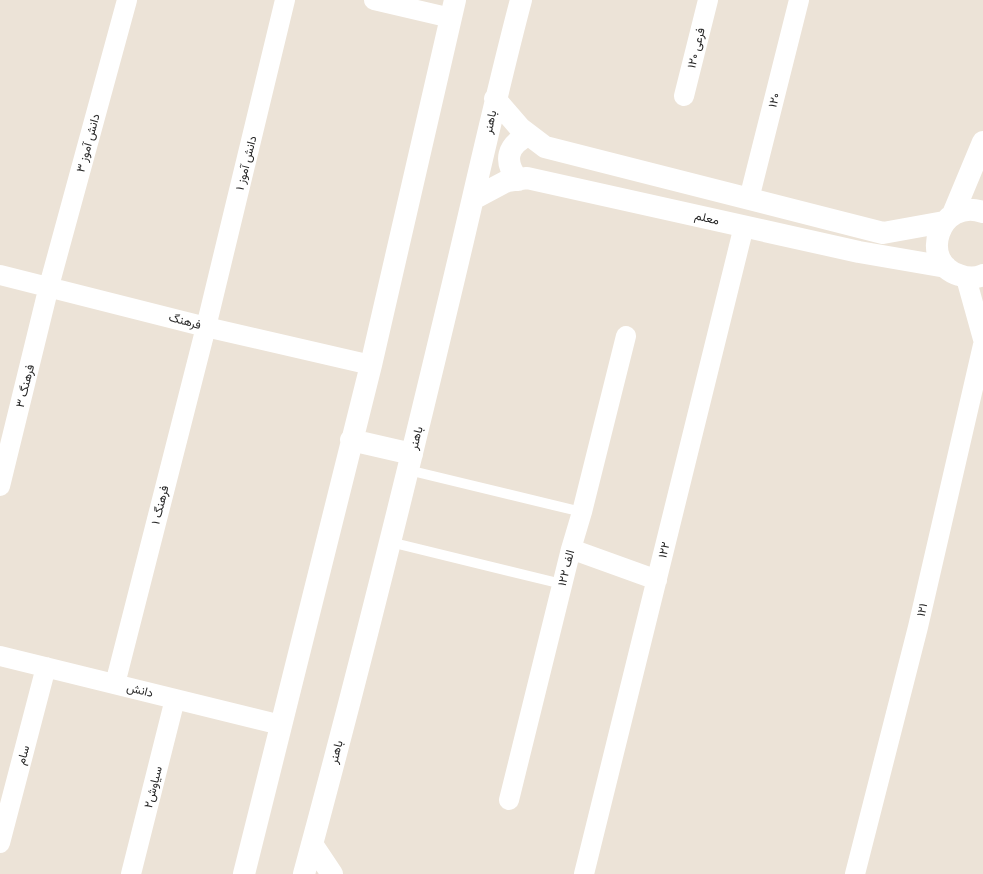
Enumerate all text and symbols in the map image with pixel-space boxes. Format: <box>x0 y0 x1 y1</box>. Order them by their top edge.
street label: ۱۲۰ فرعی <box>684 26 709 70</box>
street label: ۱۲۰ <box>765 91 783 109</box>
street label: باهنر <box>480 109 500 136</box>
street label: دانش آموز ۳ <box>73 112 104 174</box>
street label: دانش آموز ۱ <box>232 134 261 192</box>
street label: معلم <box>693 208 721 229</box>
street label: فرهنگ <box>167 310 203 333</box>
street label: فرهنگ ۳ <box>13 363 38 409</box>
street label: باهنر <box>406 425 427 452</box>
street label: فرهنگ ۱ <box>148 484 173 526</box>
street label: ۱۲۲ <box>655 541 673 559</box>
street label: ۱۲۲ الف <box>555 548 577 588</box>
street label: ۱۲۱ <box>914 602 930 618</box>
street label: دانش <box>125 680 155 701</box>
street label: باهنر <box>326 739 347 766</box>
street label: سام <box>14 744 33 767</box>
street label: سیاوش۲ <box>141 765 166 810</box>

